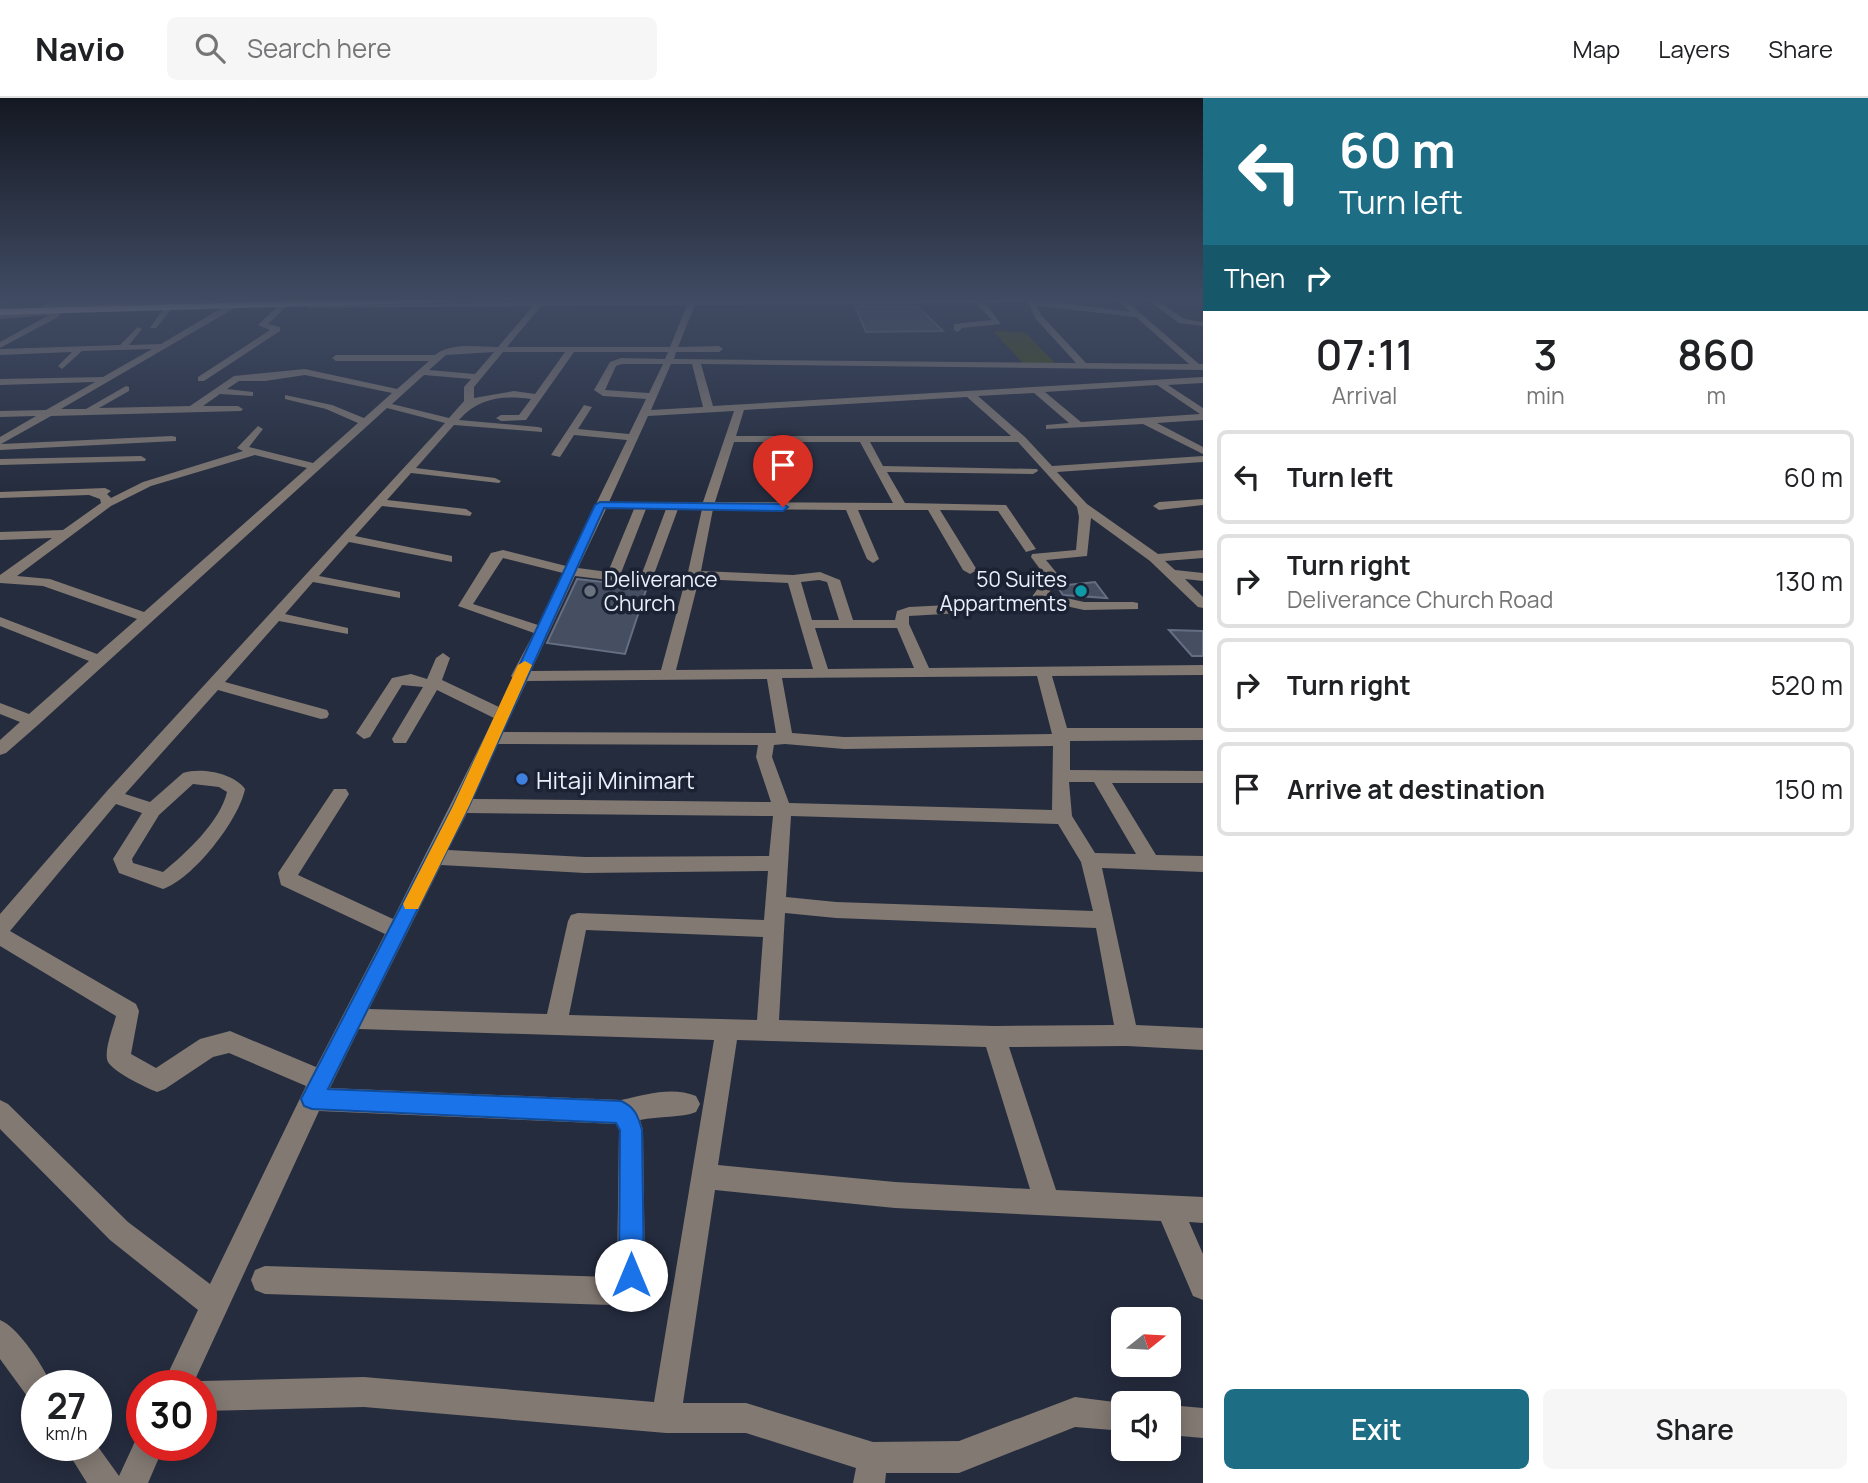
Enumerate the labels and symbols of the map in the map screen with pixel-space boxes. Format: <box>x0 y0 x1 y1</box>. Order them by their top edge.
pin <box>753 435 813 507</box>
place label: Deliverance Church <box>604 565 718 617</box>
place label: 50 Suites Appartments <box>940 565 1067 617</box>
marker: Deliverance Church <box>582 583 598 599</box>
marker: 50 Suites Appartments <box>1073 583 1089 599</box>
place label: Hitaji Minimart <box>536 763 695 796</box>
marker: Hitaji Minimart <box>514 771 530 787</box>
position arrow <box>594 1238 668 1312</box>
north arrow <box>1111 1307 1181 1377</box>
speed limit sign: 30 <box>126 1370 217 1461</box>

